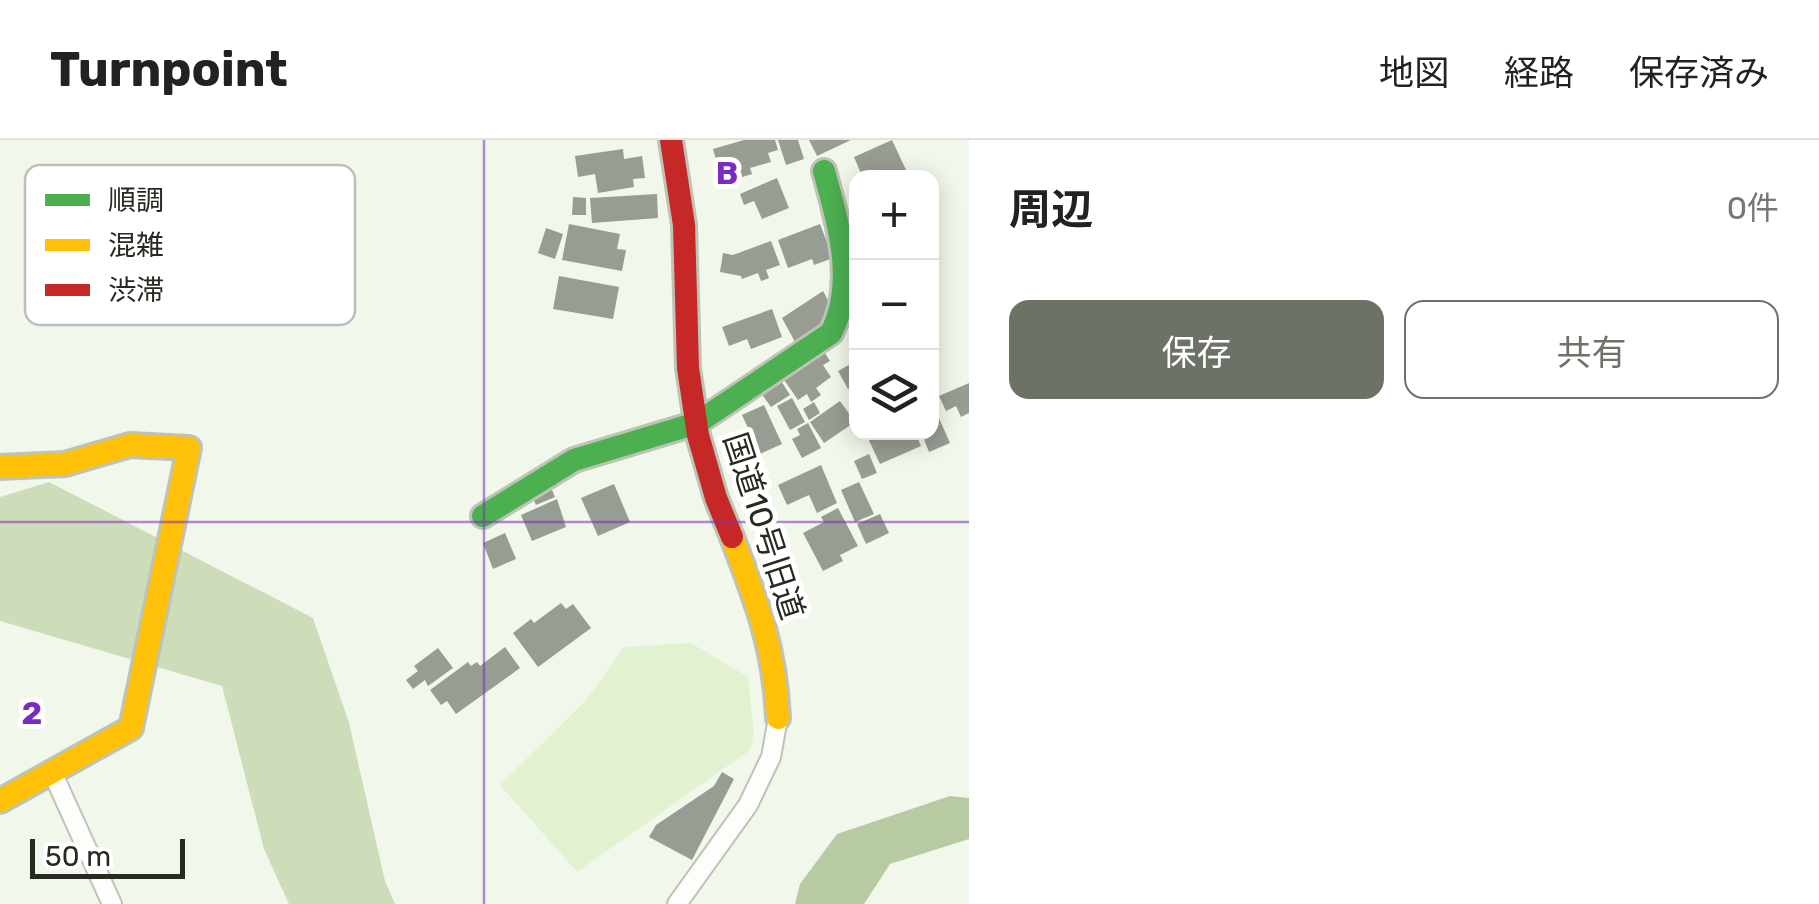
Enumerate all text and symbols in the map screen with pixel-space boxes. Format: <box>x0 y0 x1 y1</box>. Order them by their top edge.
text: Turnpoint <box>50 41 288 98</box>
text: 地図 <box>1379 52 1449 94</box>
text: 経路 <box>1504 52 1574 94</box>
text: 保存済み <box>1629 52 1769 94</box>
text: B <box>716 154 738 192</box>
legend <box>25 165 355 325</box>
map controls <box>849 170 939 440</box>
button: + <box>849 170 939 260</box>
text: 順調 <box>108 184 164 217</box>
text: 周辺 <box>1009 185 1093 235</box>
text: 0件 <box>1727 189 1779 227</box>
text: 混雑 <box>108 229 164 262</box>
button: − <box>849 260 939 350</box>
text: 渋滞 <box>108 274 164 307</box>
button: 保存 <box>1009 300 1384 399</box>
button: 共有 <box>1404 300 1779 399</box>
button: layers <box>849 350 939 440</box>
street label: 国道10号旧道 <box>716 428 812 624</box>
text: 2 <box>22 694 42 732</box>
scale bar <box>30 834 185 878</box>
text: 50 m <box>45 840 111 873</box>

